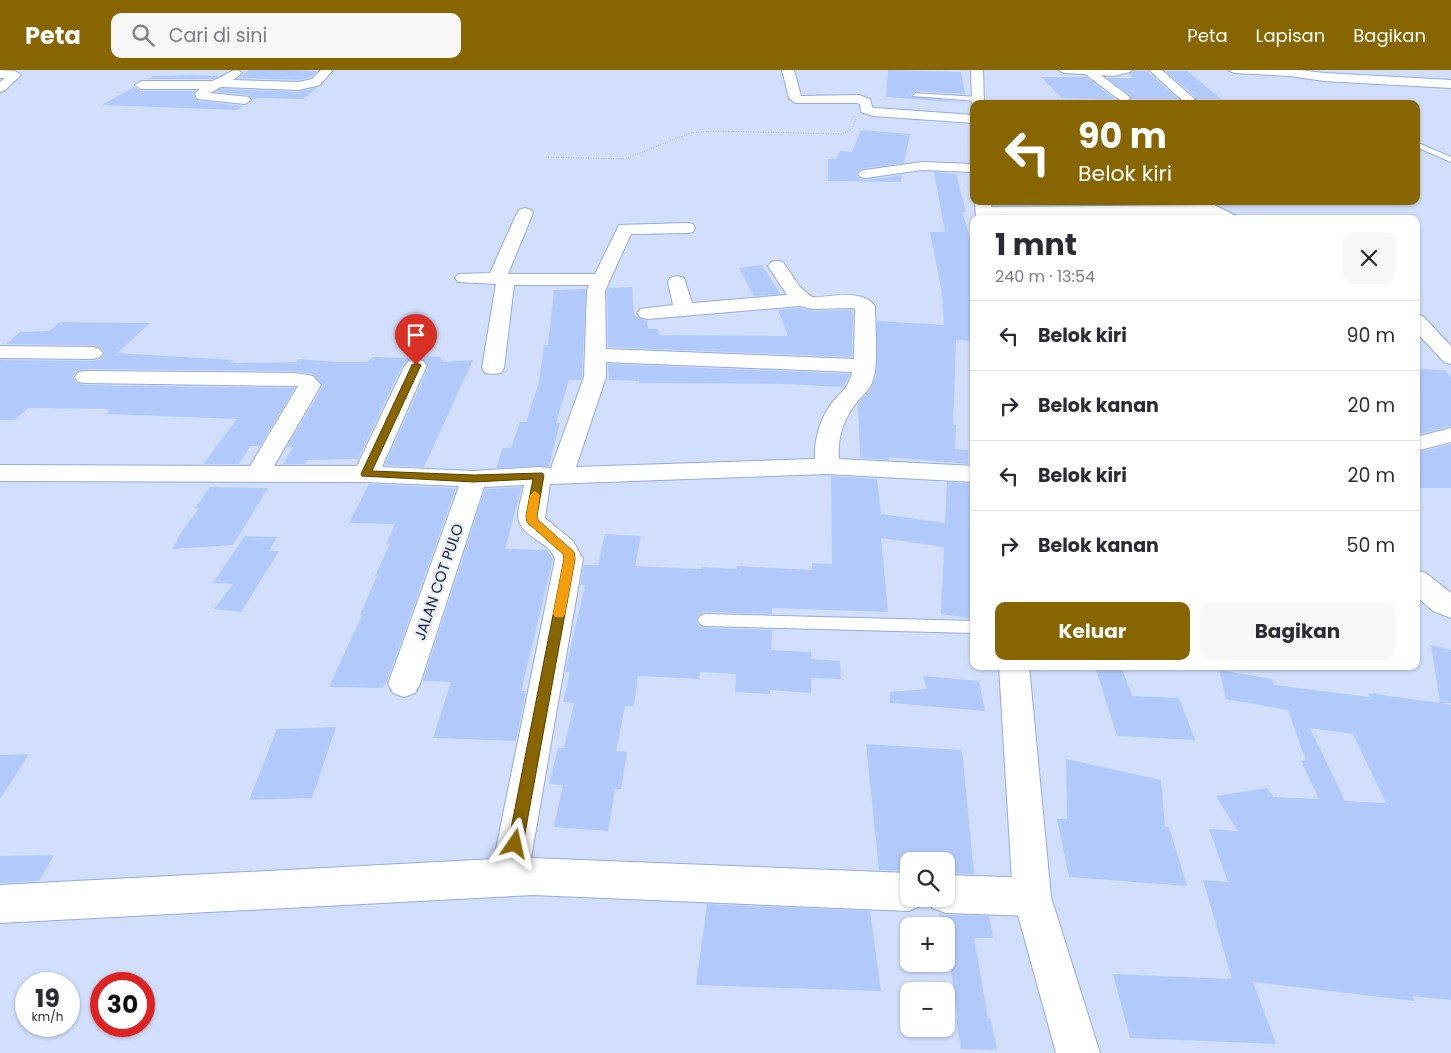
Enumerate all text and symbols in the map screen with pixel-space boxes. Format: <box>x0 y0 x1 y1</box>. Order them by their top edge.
search box <box>111 13 461 58</box>
text: Peta <box>25 19 81 52</box>
icon: search <box>129 21 157 49</box>
text: Cari di sini <box>169 22 267 49</box>
text: Peta <box>1187 23 1228 48</box>
text: Lapisan <box>1256 23 1325 48</box>
text: Bagikan <box>1353 23 1426 48</box>
text: 90 m <box>1078 111 1167 160</box>
icon: left <box>995 120 1060 185</box>
text: Belok kiri <box>1078 158 1172 189</box>
text: 1 mnt <box>995 223 1077 266</box>
button: close <box>1343 232 1395 284</box>
text: 240 m · 13:54 <box>995 265 1095 288</box>
pin <box>395 314 437 365</box>
icon: arrive <box>402 321 430 349</box>
icon: left <box>995 322 1023 350</box>
text: Belok kiri <box>1038 322 1127 349</box>
text: 90 m <box>1346 322 1395 349</box>
icon: right <box>995 392 1023 420</box>
text: Belok kanan <box>1038 392 1159 419</box>
text: 20 m <box>1347 392 1395 419</box>
icon: left <box>995 462 1023 490</box>
text: Belok kiri <box>1038 462 1127 489</box>
text: 20 m <box>1347 462 1395 489</box>
street label: JALAN COT PULO <box>409 521 468 643</box>
icon: right <box>995 532 1023 560</box>
text: Belok kanan <box>1038 532 1159 559</box>
text: 50 m <box>1346 532 1395 559</box>
button: Keluar <box>995 602 1190 660</box>
button: Bagikan <box>1200 602 1395 660</box>
position arrow <box>488 817 540 869</box>
map controls <box>900 852 955 1037</box>
button: search <box>900 852 955 907</box>
button: + <box>900 917 955 972</box>
speed limit sign: 30 <box>90 972 155 1037</box>
text: 19 <box>35 981 60 1016</box>
button: − <box>900 982 955 1037</box>
text: km/h <box>32 1008 63 1025</box>

